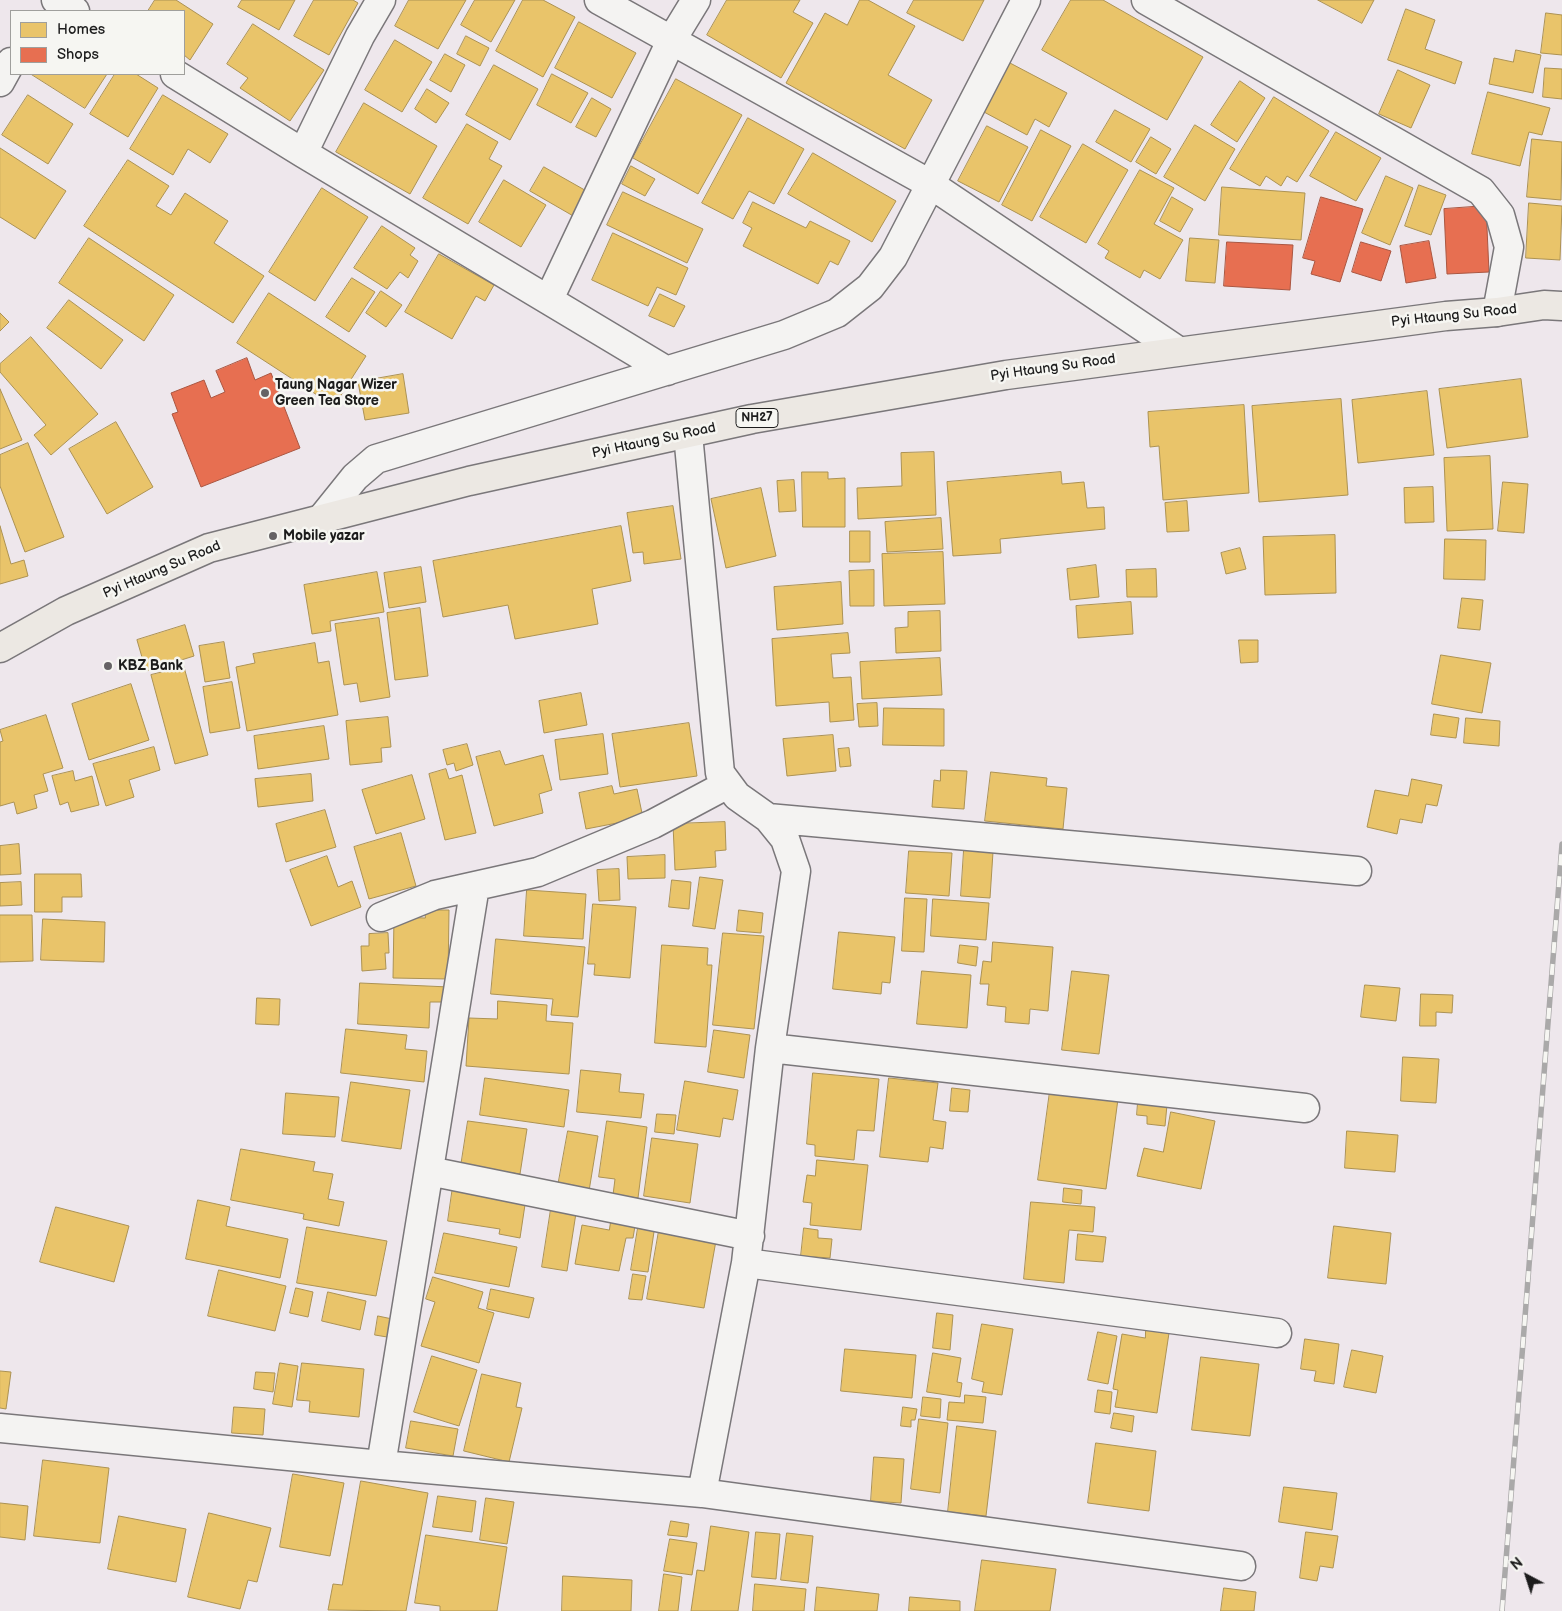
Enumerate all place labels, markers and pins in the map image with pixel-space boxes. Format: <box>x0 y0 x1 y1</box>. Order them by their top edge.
place label: Taung Nagar Wizer Green Tea Store <box>275 377 397 410</box>
marker: Taung Nagar Wizer Green Tea Store <box>259 387 271 399</box>
place label: Mobile yazar <box>283 528 365 544</box>
marker: Mobile yazar <box>267 530 279 542</box>
place label: KBZ Bank <box>118 658 183 674</box>
marker: KBZ Bank <box>102 660 114 672</box>

